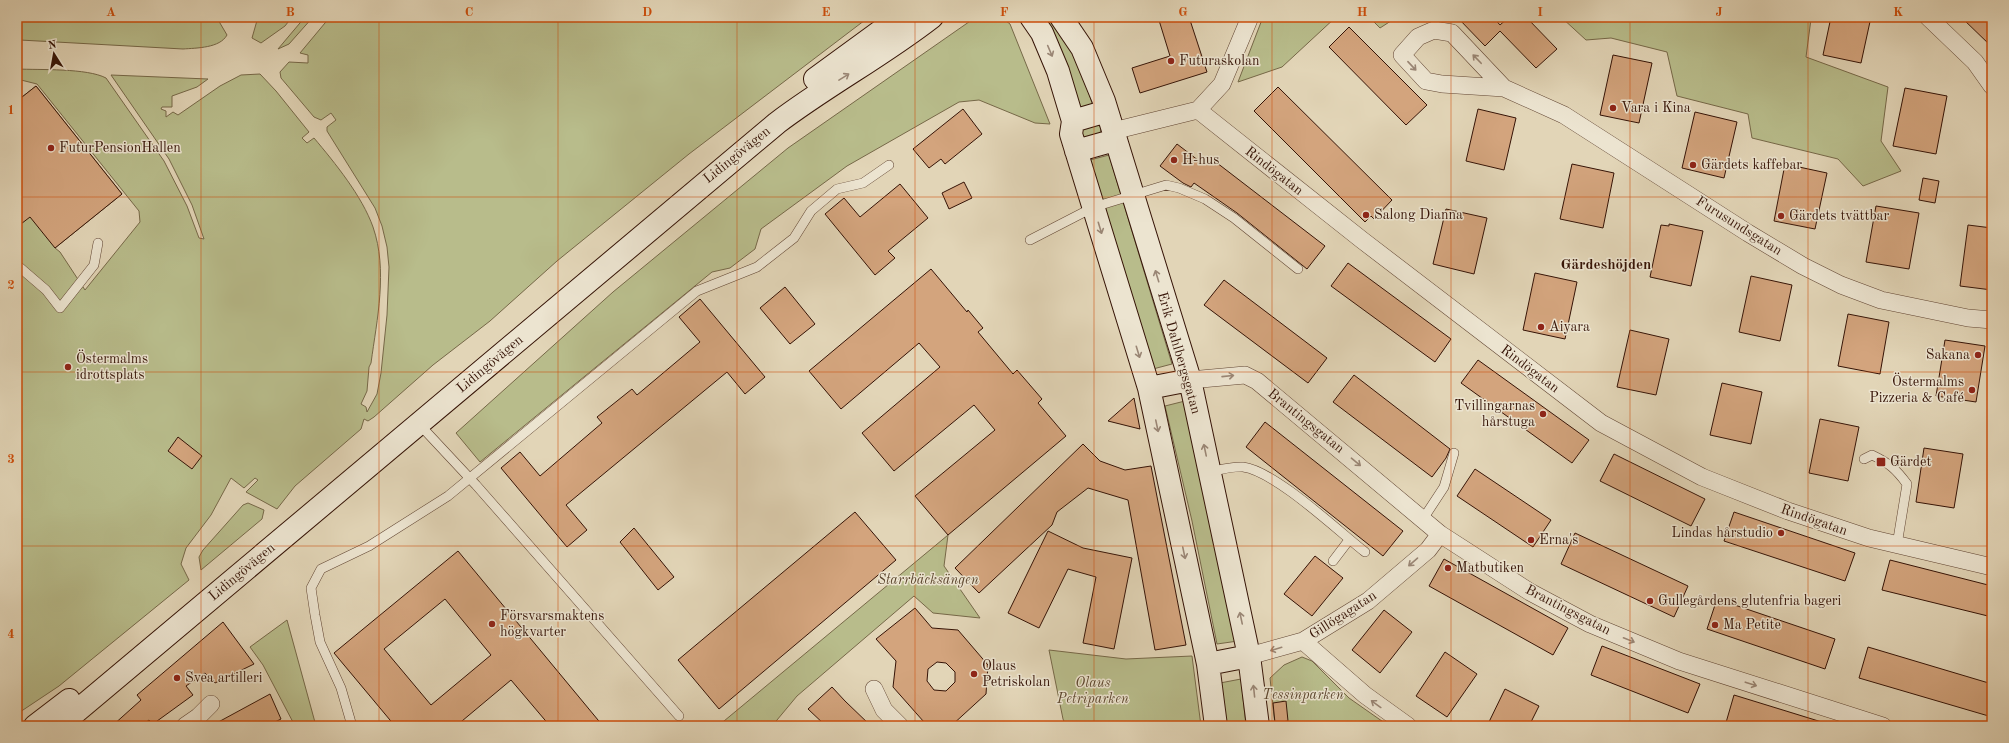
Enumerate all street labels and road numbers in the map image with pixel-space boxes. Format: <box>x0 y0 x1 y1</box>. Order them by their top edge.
street label: Lidingövägen <box>701 124 773 186</box>
street label: Rindögatan <box>1242 144 1306 198</box>
street label: Furusundsgatan <box>1694 194 1785 258</box>
street label: Erik Dahlbergsgatan <box>1155 290 1203 416</box>
street label: Lidingövägen <box>454 332 526 396</box>
street label: Rindögatan <box>1498 343 1562 396</box>
street label: Brantingsgatan <box>1265 386 1347 456</box>
street label: Rindögatan <box>1779 502 1850 538</box>
street label: Lidingövägen <box>206 540 278 604</box>
street label: Brantingsgatan <box>1523 583 1613 638</box>
street label: Gillögagatan <box>1307 588 1379 642</box>

